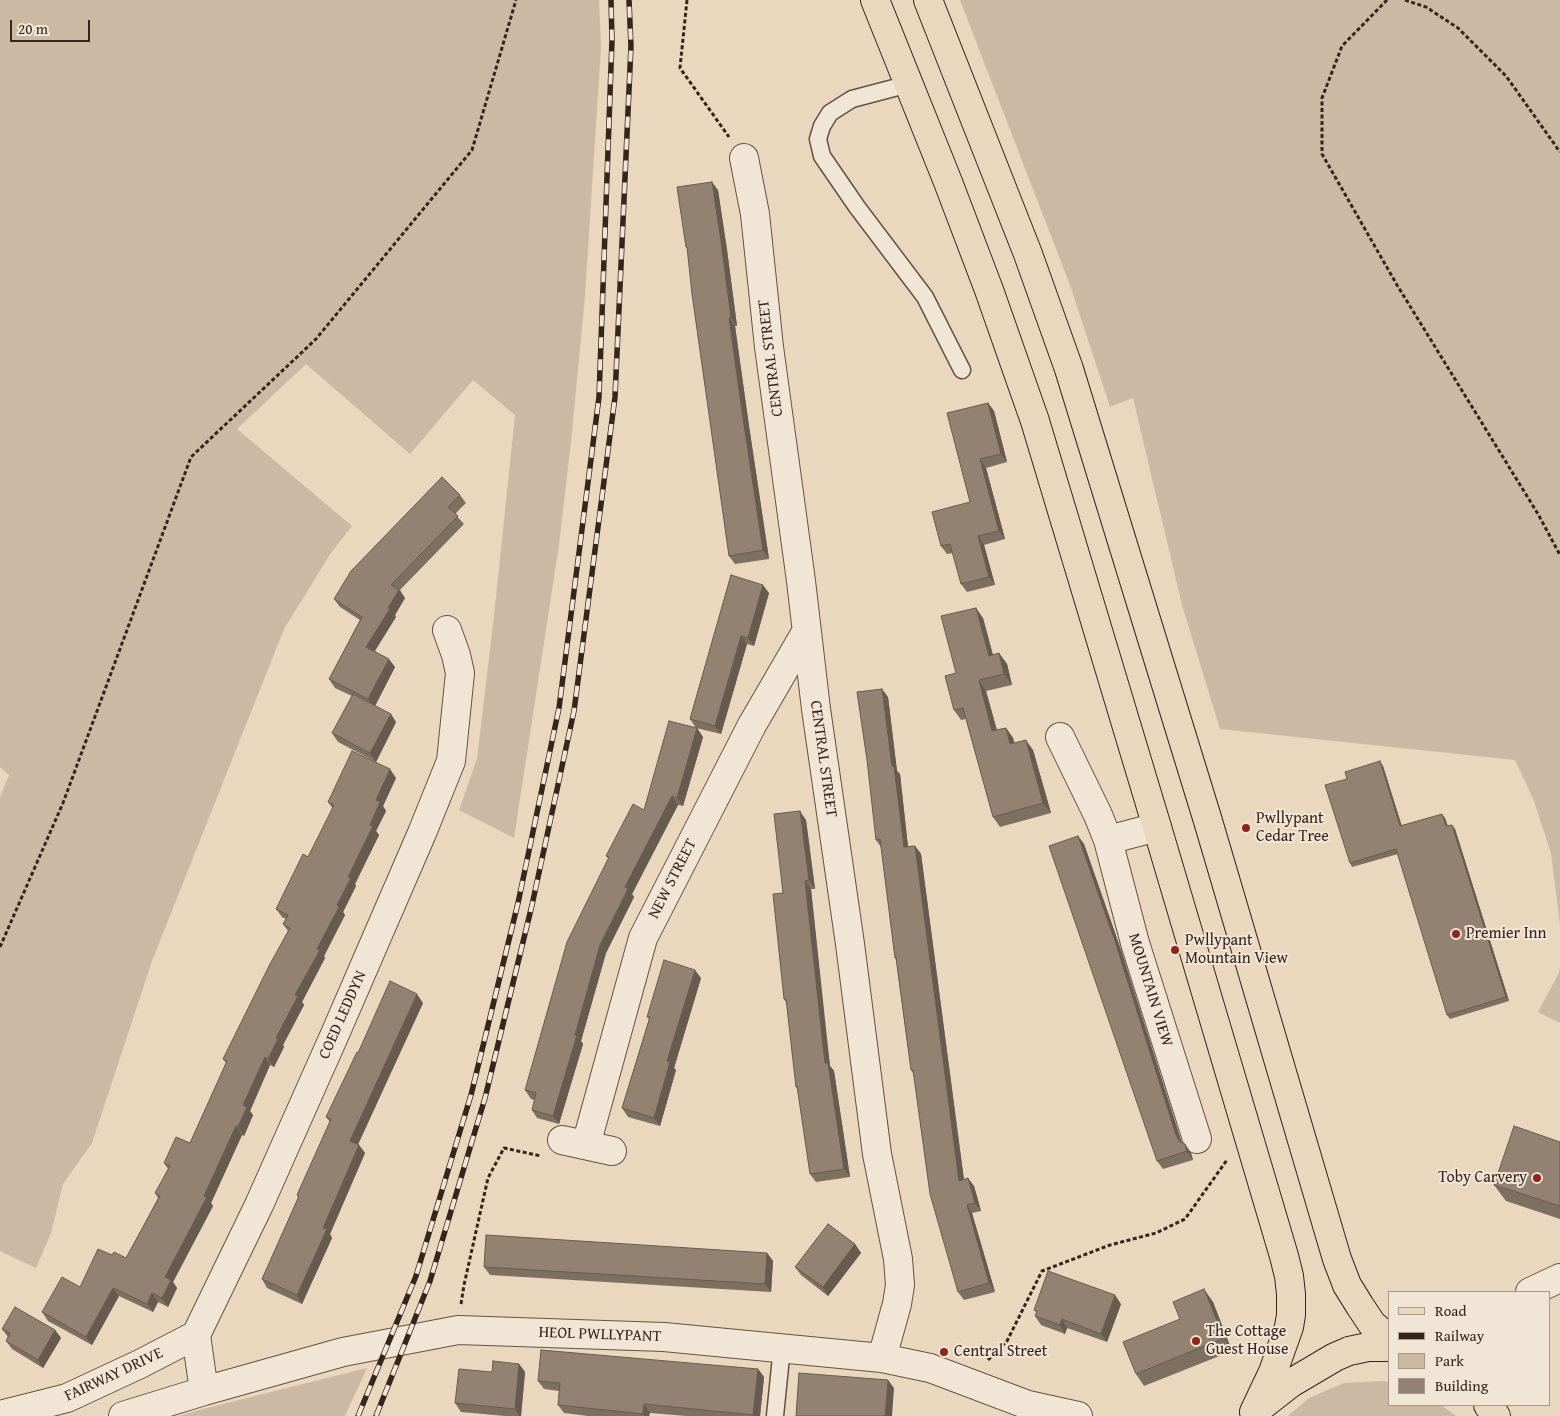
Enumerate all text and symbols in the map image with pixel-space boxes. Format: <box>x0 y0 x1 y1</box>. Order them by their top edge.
scale bar <box>12 10 92 42</box>
text: 20 m <box>18 18 48 39</box>
street label: CENTRAL STREET <box>754 298 788 418</box>
street label: CENTRAL STREET <box>805 699 841 819</box>
place label: Pwllypant Cedar Tree <box>1256 809 1329 847</box>
marker: Pwllypant Cedar Tree <box>1240 822 1252 834</box>
street label: NEW STREET <box>645 836 701 922</box>
place label: Premier Inn <box>1466 924 1547 944</box>
marker: Premier Inn <box>1450 928 1462 940</box>
street label: MOUNTAIN VIEW <box>1124 931 1176 1049</box>
place label: Pwllypant Mountain View <box>1185 931 1288 969</box>
marker: Pwllypant Mountain View <box>1169 944 1181 956</box>
street label: COED LEDDYN <box>315 968 371 1062</box>
place label: Toby Carvery <box>1438 1168 1527 1188</box>
marker: Toby Carvery <box>1531 1172 1543 1184</box>
legend <box>1388 1291 1550 1406</box>
text: Road <box>1435 1300 1466 1321</box>
place label: The Cottage Guest House <box>1206 1322 1288 1360</box>
street label: HEOL PWLLYPANT <box>538 1323 662 1347</box>
text: Railway <box>1435 1325 1484 1346</box>
marker: The Cottage Guest House <box>1190 1335 1202 1347</box>
place label: Central Street <box>954 1342 1047 1362</box>
street label: FAIRWAY DRIVE <box>62 1344 166 1406</box>
marker: Central Street <box>938 1346 950 1358</box>
text: Park <box>1435 1350 1464 1371</box>
text: Building <box>1435 1375 1488 1396</box>

